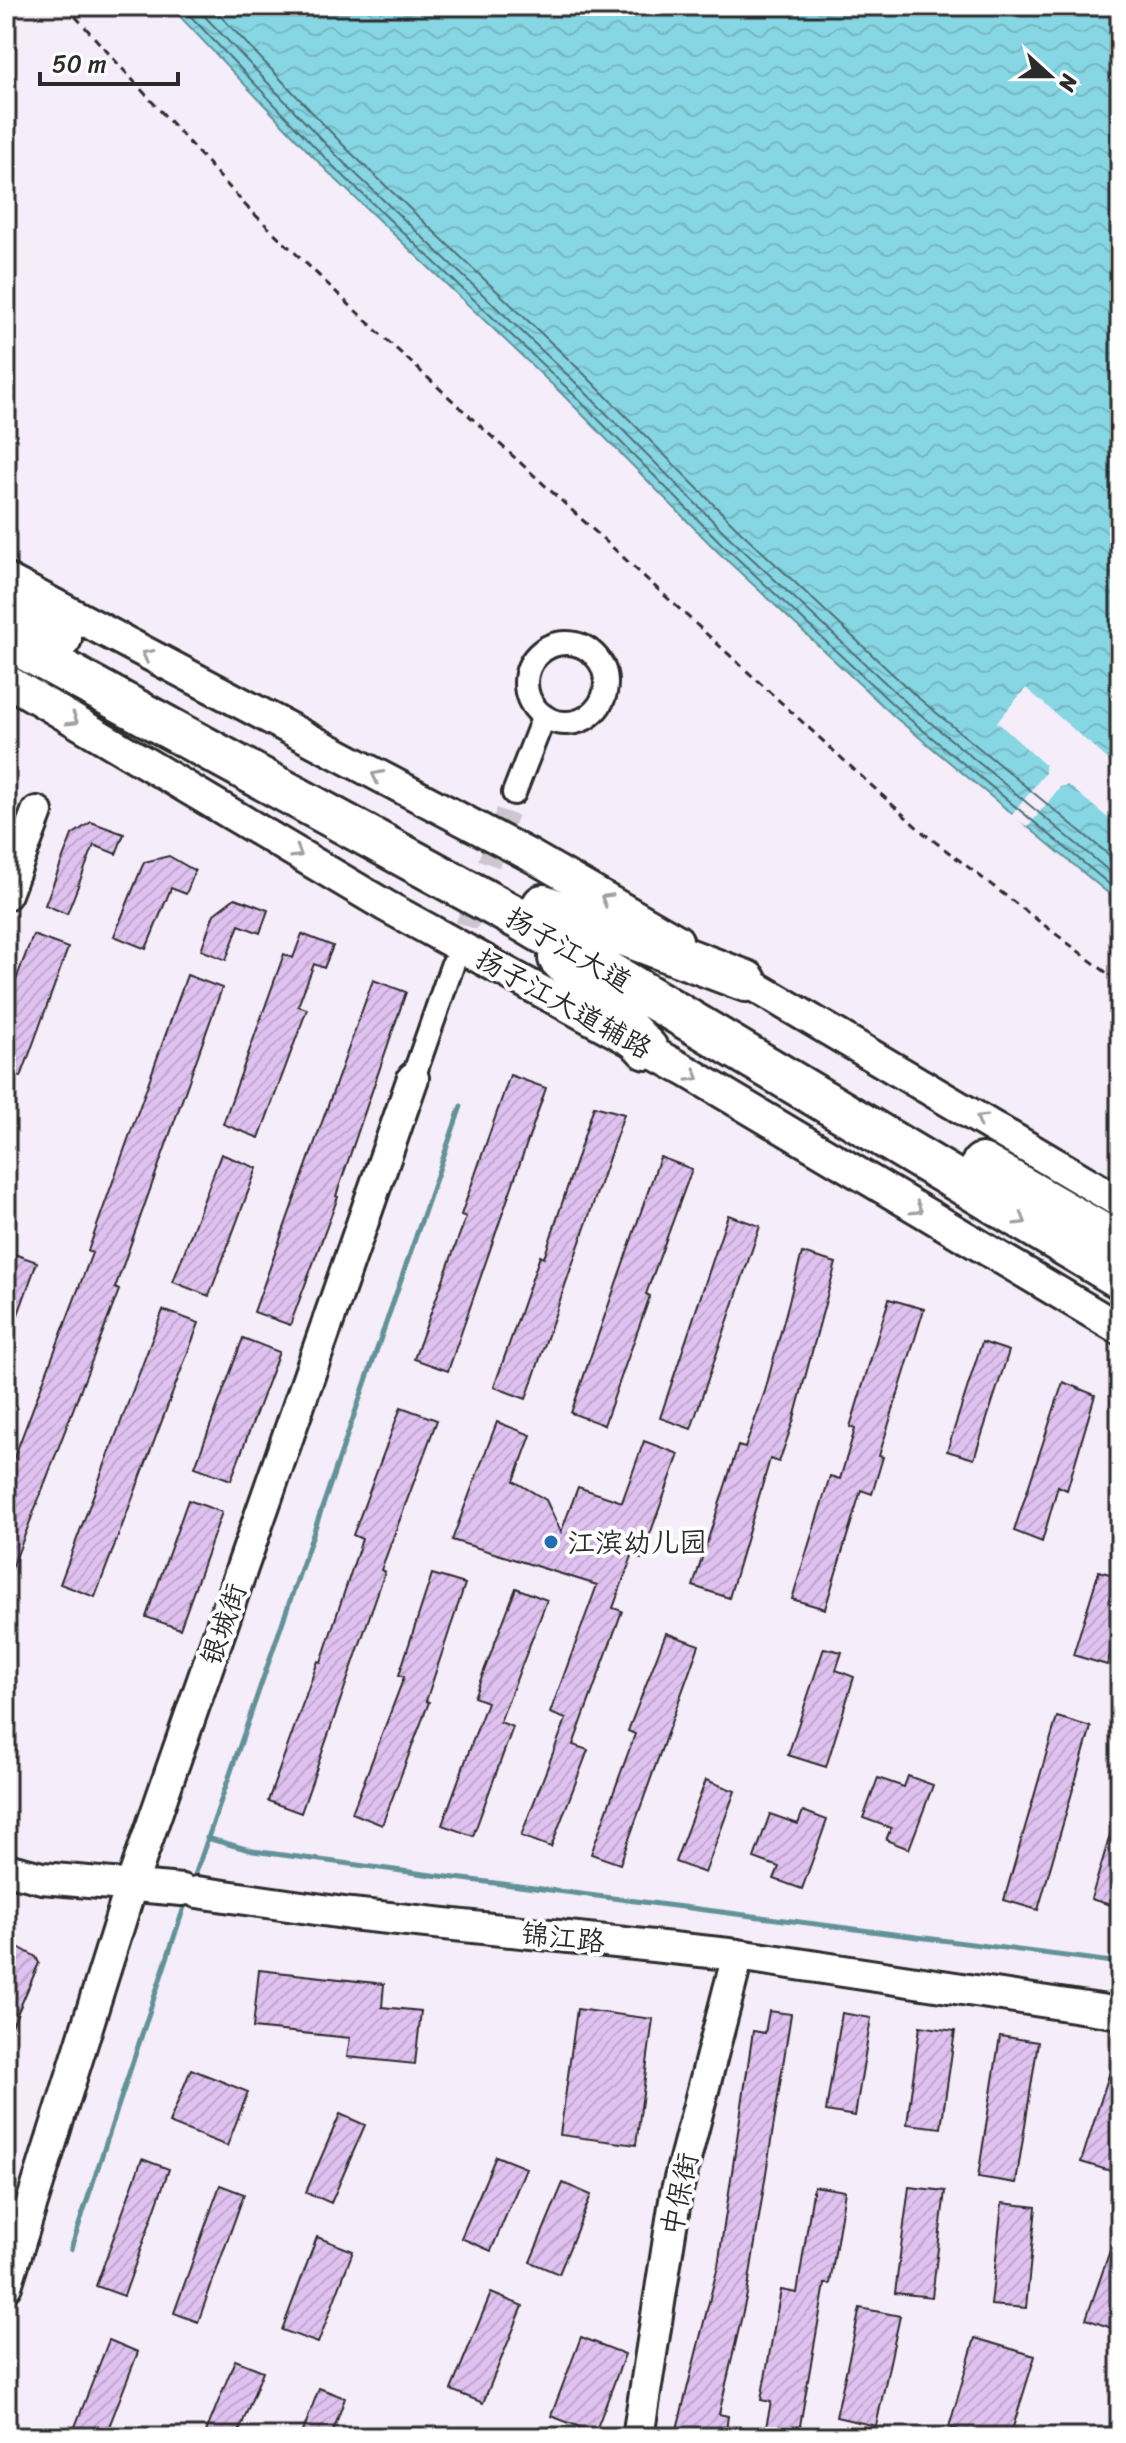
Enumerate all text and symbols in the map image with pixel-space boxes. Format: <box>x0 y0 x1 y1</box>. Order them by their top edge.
scale bar <box>40 36 178 86</box>
north arrow <box>1010 36 1090 116</box>
text: 50 m <box>52 43 107 85</box>
text: N <box>1047 68 1090 98</box>
one-way arrow <box>141 649 156 665</box>
one-way arrow <box>64 710 79 726</box>
one-way arrow <box>371 771 385 786</box>
one-way arrow <box>288 843 303 858</box>
street label: 扬子江大道 <box>496 893 642 1006</box>
one-way arrow <box>600 893 615 909</box>
street label: 扬子江大道辅路 <box>466 934 661 1072</box>
one-way arrow <box>685 1066 700 1081</box>
one-way arrow <box>975 1113 989 1129</box>
one-way arrow <box>908 1200 923 1215</box>
one-way arrow <box>1012 1210 1027 1225</box>
place label: 江滨幼儿园 <box>567 1518 707 1567</box>
marker: 江滨幼儿园 <box>542 1533 560 1551</box>
street label: 银城街 <box>187 1576 260 1672</box>
street label: 锦江路 <box>519 1909 607 1966</box>
street label: 中保街 <box>647 2148 712 2240</box>

